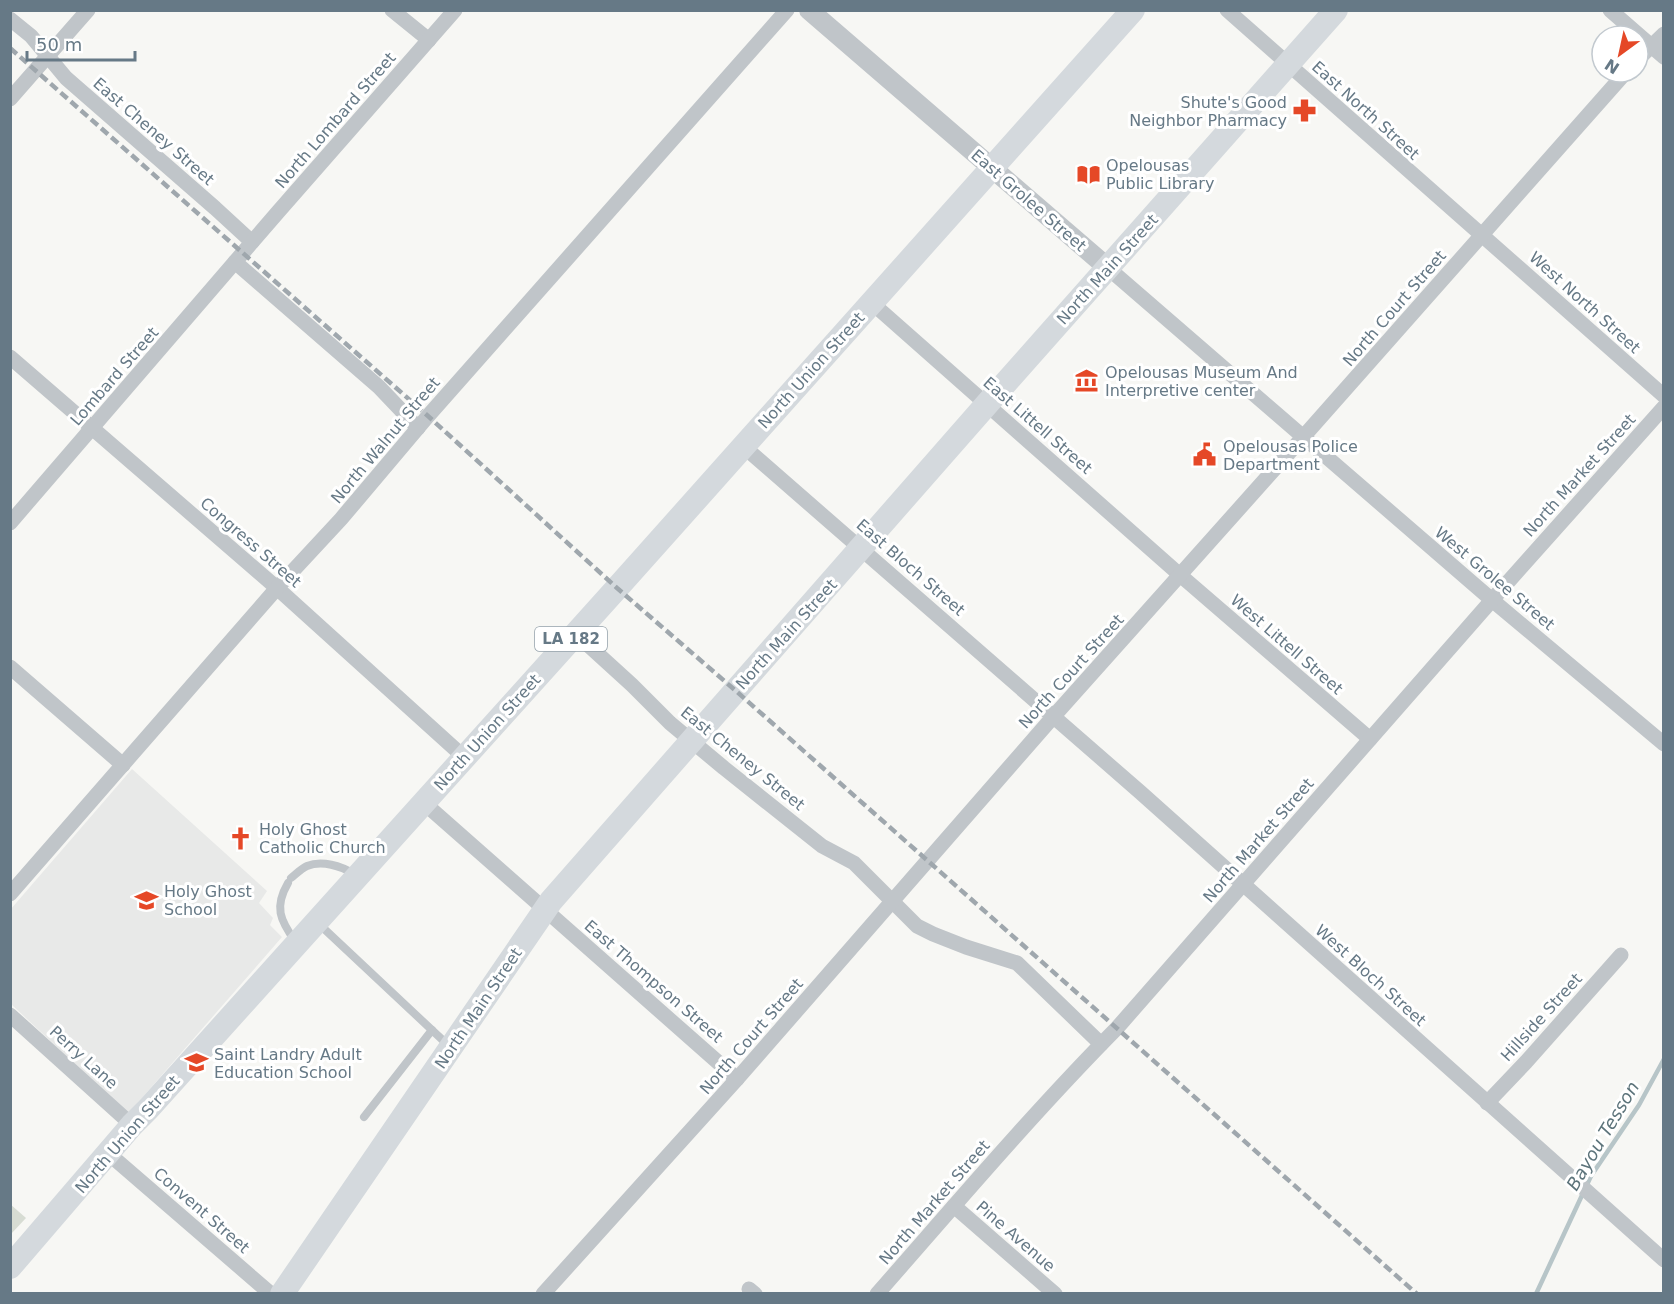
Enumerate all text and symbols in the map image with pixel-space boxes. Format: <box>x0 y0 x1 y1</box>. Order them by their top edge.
scale bar <box>27 24 135 62</box>
north arrow <box>1590 24 1650 84</box>
text: 50 m <box>36 34 82 55</box>
street label: North Lombard Street <box>271 48 400 192</box>
text: N <box>1601 55 1623 78</box>
street label: East North Street <box>1308 57 1423 164</box>
street label: East Cheney Street <box>89 74 218 189</box>
place label: Shute's Good Neighbor Pharmacy <box>1129 93 1287 130</box>
pharmacy icon: Shute's Good Neighbor Pharmacy <box>1292 98 1318 124</box>
street label: East Grolee Street <box>967 145 1090 255</box>
place label: Opelousas Public Library <box>1106 156 1214 193</box>
library icon: Opelousas Public Library <box>1075 161 1101 187</box>
street label: North Main Street <box>1053 210 1162 328</box>
street label: North Court Street <box>1339 246 1450 370</box>
street label: West North Street <box>1525 248 1644 357</box>
street label: North Union Street <box>754 308 869 432</box>
street label: Lombard Street <box>66 323 162 429</box>
place label: Opelousas Museum And Interpretive center <box>1105 363 1298 400</box>
museum icon: Opelousas Museum And Interpretive center <box>1074 368 1100 394</box>
street label: North Walnut Street <box>327 373 444 507</box>
street label: East Littell Street <box>979 373 1096 478</box>
street label: North Market Street <box>1519 410 1639 541</box>
place label: Opelousas Police Department <box>1223 437 1358 474</box>
public building icon: Opelousas Police Department <box>1192 442 1218 468</box>
street label: Congress Street <box>196 493 305 591</box>
street label: East Bloch Street <box>853 515 969 620</box>
street label: West Grolee Street <box>1431 523 1558 634</box>
street label: North Main Street <box>732 575 841 693</box>
street label: West Littell Street <box>1227 590 1347 698</box>
street label: North Court Street <box>1015 610 1128 732</box>
road number: LA 182 <box>535 627 607 651</box>
street label: North Union Street <box>430 670 545 794</box>
street label: East Cheney Street <box>677 703 808 814</box>
street label: North Market Street <box>1199 774 1318 906</box>
place label: Holy Ghost Catholic Church <box>259 820 386 857</box>
church icon: Holy Ghost Catholic Church <box>228 825 254 851</box>
place label: Holy Ghost School <box>164 882 252 919</box>
school or university icon: Holy Ghost School <box>133 887 159 913</box>
street label: East Thompson Street <box>581 916 727 1047</box>
street label: West Bloch Street <box>1311 921 1430 1030</box>
street label: North Main Street <box>431 944 526 1072</box>
street label: Hillside Street <box>1497 969 1586 1065</box>
street label: North Court Street <box>696 974 807 1098</box>
street label: Perry Lane <box>46 1022 122 1093</box>
place label: Saint Landry Adult Education School <box>214 1045 362 1082</box>
school or university icon: Saint Landry Adult Education School <box>183 1050 209 1076</box>
street label: North Union Street <box>71 1072 184 1197</box>
water label: Bayou Tesson <box>1562 1078 1643 1194</box>
street label: North Market Street <box>875 1136 994 1268</box>
street label: Convent Street <box>150 1164 253 1257</box>
street label: Pine Avenue <box>972 1197 1059 1276</box>

